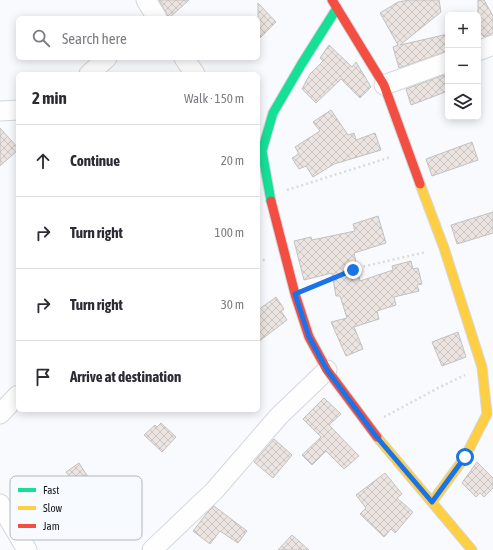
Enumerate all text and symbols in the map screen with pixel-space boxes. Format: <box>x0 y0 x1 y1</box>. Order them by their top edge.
map controls <box>445 12 481 120</box>
button: + <box>445 12 481 48</box>
search box <box>16 16 260 60</box>
icon: search <box>30 27 52 49</box>
text: Search here <box>62 30 127 47</box>
button: − <box>445 48 481 84</box>
button: layers <box>445 84 481 120</box>
text: 2 min <box>32 88 67 108</box>
text: Walk · 150 m <box>184 91 244 106</box>
icon: ahead <box>32 150 54 172</box>
text: Continue <box>70 152 120 169</box>
text: 20 m <box>221 153 244 168</box>
icon: right <box>32 222 54 244</box>
text: Turn right <box>70 224 123 241</box>
text: 100 m <box>215 225 244 240</box>
route end <box>344 261 362 279</box>
icon: right <box>32 294 54 316</box>
text: Turn right <box>70 296 123 313</box>
text: 30 m <box>221 297 244 312</box>
icon: arrive <box>32 366 54 388</box>
text: Arrive at destination <box>70 368 181 385</box>
route start <box>456 448 474 466</box>
legend <box>10 476 142 540</box>
text: Fast <box>43 484 59 496</box>
text: Slow <box>43 502 62 514</box>
text: Jam <box>43 520 60 532</box>

